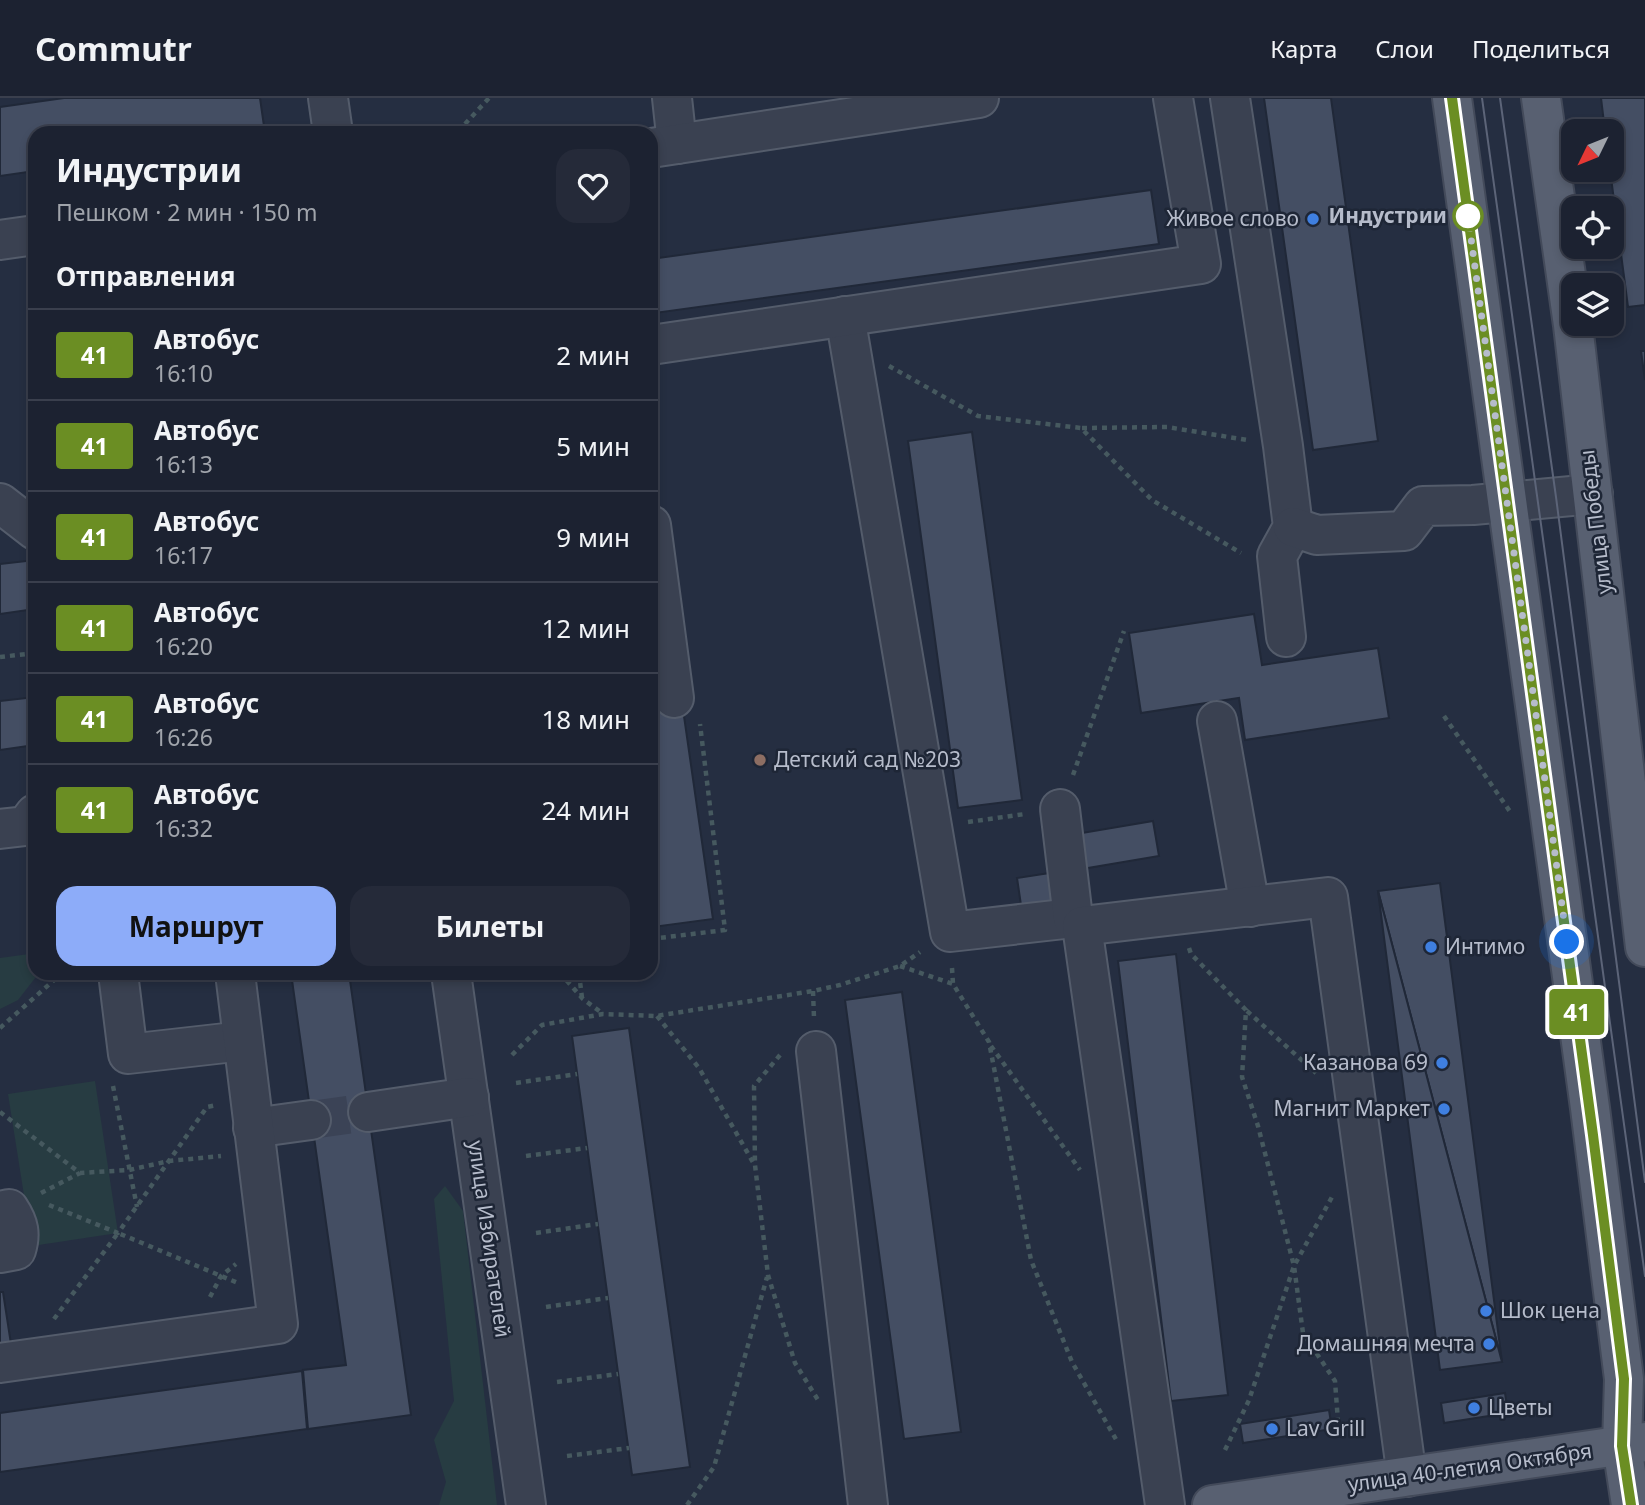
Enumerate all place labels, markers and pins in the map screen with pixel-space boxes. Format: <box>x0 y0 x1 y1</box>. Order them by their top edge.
place label: Индустрии <box>1329 201 1447 229</box>
marker: Индустрии <box>1453 201 1483 231</box>
place label: Живое слово <box>1166 204 1299 232</box>
marker: Живое слово <box>1305 211 1321 227</box>
place label: Детский сад №203 <box>774 745 961 773</box>
marker: Детский сад №203 <box>752 752 768 768</box>
place label: Интимо <box>1445 932 1525 960</box>
marker: Интимо <box>1423 939 1439 955</box>
place label: Казанова 69 <box>1303 1048 1428 1076</box>
marker: Казанова 69 <box>1434 1055 1450 1071</box>
place label: Магнит Маркет <box>1274 1094 1430 1122</box>
marker: Магнит Маркет <box>1436 1101 1452 1117</box>
place label: Шок цена <box>1500 1296 1600 1324</box>
marker: Шок цена <box>1478 1303 1494 1319</box>
place label: Домашняя мечта <box>1297 1329 1475 1357</box>
marker: Домашняя мечта <box>1481 1336 1497 1352</box>
place label: Цветы <box>1488 1393 1552 1421</box>
marker: Цветы <box>1466 1400 1482 1416</box>
place label: Lav Grill <box>1286 1414 1365 1442</box>
marker: Lav Grill <box>1264 1421 1280 1437</box>

